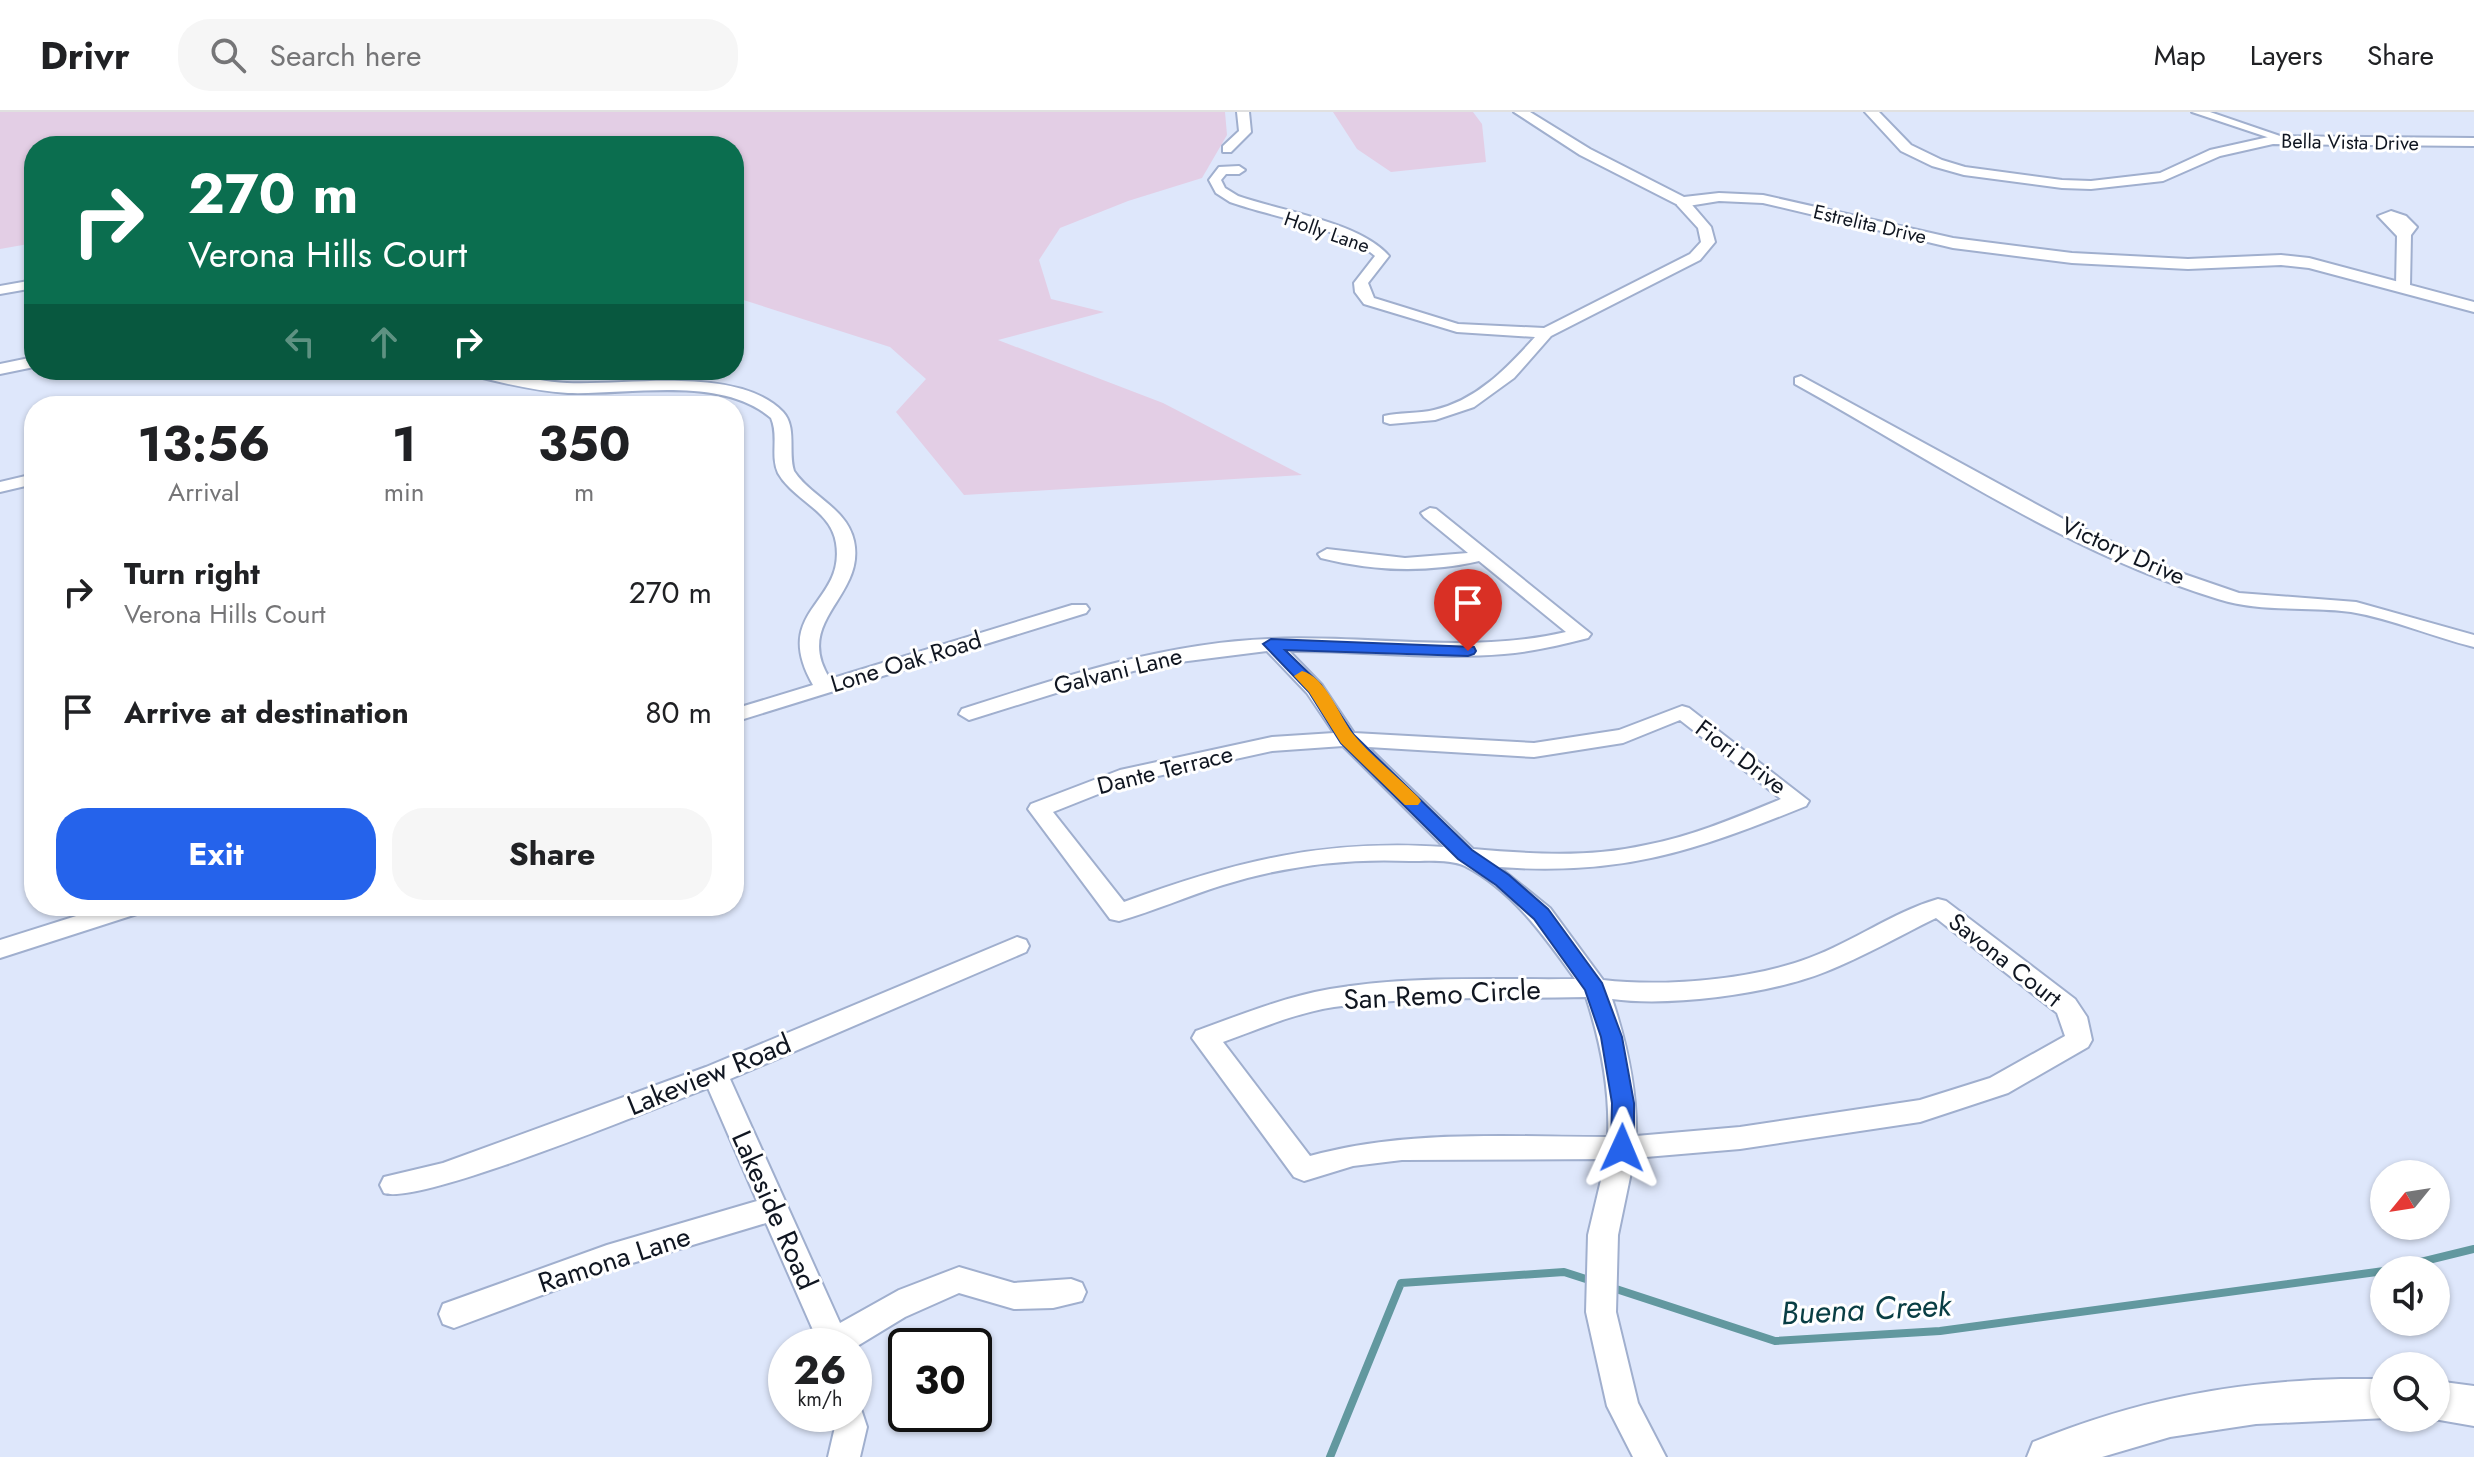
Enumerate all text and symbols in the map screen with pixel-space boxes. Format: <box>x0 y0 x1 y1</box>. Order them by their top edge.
search box <box>178 19 738 91</box>
text: Drivr <box>40 28 130 83</box>
icon: search <box>206 33 250 77</box>
text: Search here <box>270 34 421 77</box>
text: Map <box>2154 35 2206 76</box>
text: Layers <box>2250 35 2323 76</box>
text: Share <box>2367 35 2434 76</box>
street label: Bella Vista Drive <box>2281 127 2419 158</box>
text: 270 m <box>188 153 358 234</box>
icon: right <box>56 168 160 272</box>
street label: Estrelita Drive <box>1810 197 1929 252</box>
street label: Holly Lane <box>1280 204 1373 261</box>
text: Verona Hills Court <box>188 228 467 280</box>
icon: left <box>278 320 322 364</box>
icon: ahead <box>362 320 406 364</box>
icon: right <box>446 320 490 364</box>
text: 13:56 <box>137 410 270 479</box>
text: 1 <box>392 410 416 479</box>
text: 350 <box>538 410 630 479</box>
text: Arrival <box>168 473 240 511</box>
text: min <box>384 473 424 511</box>
text: m <box>574 473 594 511</box>
street label: Victory Drive <box>2056 508 2191 593</box>
text: Turn right <box>124 552 260 595</box>
pin <box>1434 569 1502 651</box>
icon: right <box>56 570 100 614</box>
text: 270 m <box>629 571 712 614</box>
icon: arrive <box>1446 581 1490 625</box>
text: Verona Hills Court <box>124 595 326 633</box>
street label: Lone Oak Road <box>826 622 986 701</box>
street label: Galvani Lane <box>1050 638 1186 703</box>
icon: arrive <box>56 690 100 734</box>
text: Arrive at destination <box>124 691 409 734</box>
text: 80 m <box>645 691 712 734</box>
street label: Fiori Drive <box>1688 711 1794 803</box>
street label: Dante Terrace <box>1093 736 1236 803</box>
button: Exit <box>56 808 376 900</box>
button: Share <box>392 808 712 900</box>
street label: Savona Court <box>1941 904 2070 1015</box>
street label: San Remo Circle <box>1342 969 1542 1020</box>
street label: Lakeview Road <box>621 1023 797 1126</box>
position arrow <box>1580 1106 1664 1190</box>
street label: Lakeside Road <box>721 1124 828 1296</box>
north arrow <box>2370 1160 2450 1240</box>
map controls <box>2370 1160 2450 1432</box>
street label: Ramona Lane <box>533 1216 696 1303</box>
button: sound <box>2370 1256 2450 1336</box>
water label: Buena Creek <box>1780 1282 1954 1336</box>
speed limit sign: 30 <box>888 1328 992 1432</box>
text: 26 <box>794 1341 847 1399</box>
button: search <box>2370 1352 2450 1432</box>
text: km/h <box>797 1385 843 1414</box>

